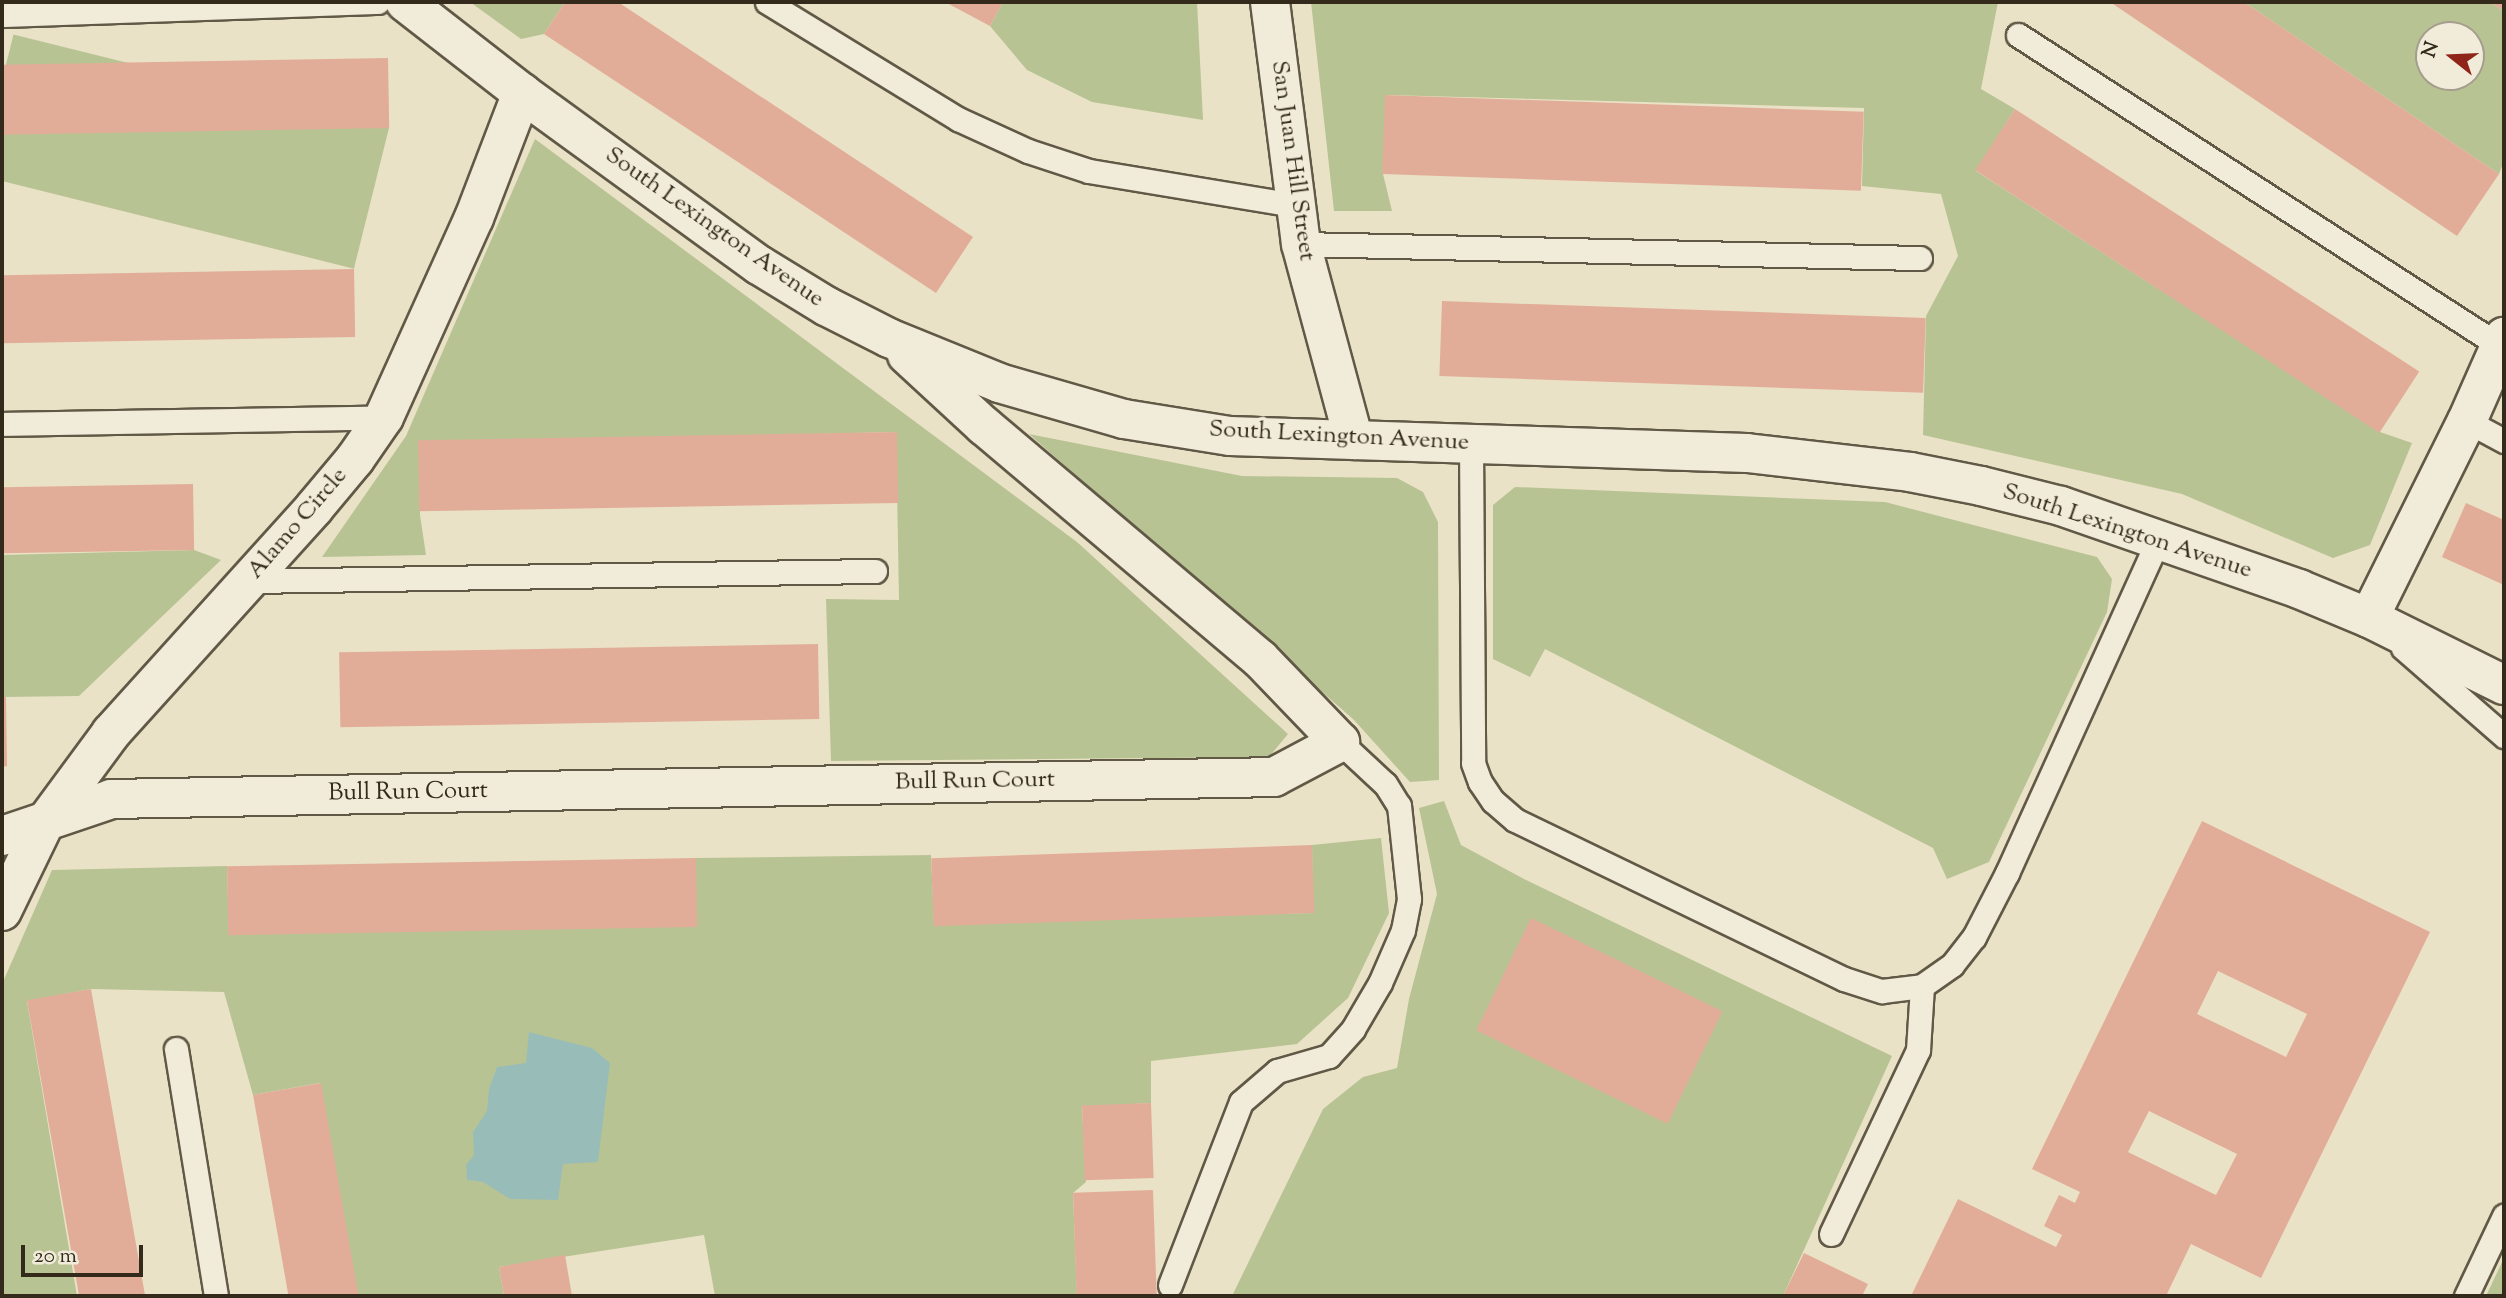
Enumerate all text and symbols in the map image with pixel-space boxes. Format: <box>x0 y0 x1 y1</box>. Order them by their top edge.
north arrow <box>2415 21 2485 91</box>
text: N <box>2416 39 2447 61</box>
street label: San Juan Hill Street <box>1264 59 1320 263</box>
street label: South Lexington Avenue <box>599 141 829 315</box>
street label: South Lexington Avenue <box>1208 416 1470 458</box>
street label: Alamo Circle <box>242 462 354 586</box>
street label: South Lexington Avenue <box>1999 478 2255 586</box>
street label: Bull Run Court <box>895 766 1055 798</box>
street label: Bull Run Court <box>328 777 488 809</box>
scale bar <box>24 1232 147 1276</box>
text: 20 m <box>34 1242 77 1272</box>

